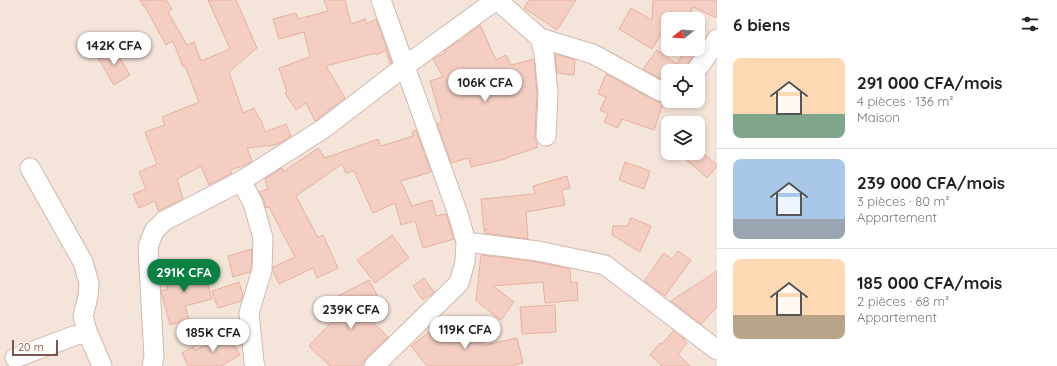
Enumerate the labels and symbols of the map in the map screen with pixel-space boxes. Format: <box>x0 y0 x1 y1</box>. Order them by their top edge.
north arrow <box>661 12 705 56</box>
pin: 142K CFA <box>73 32 155 66</box>
pin: 106K CFA <box>444 69 526 103</box>
pin: 291K CFA <box>143 259 225 293</box>
pin: 239K CFA <box>310 296 392 330</box>
pin: 119K CFA <box>424 316 506 350</box>
pin: 185K CFA <box>172 319 254 353</box>
scale bar <box>12 338 58 357</box>

